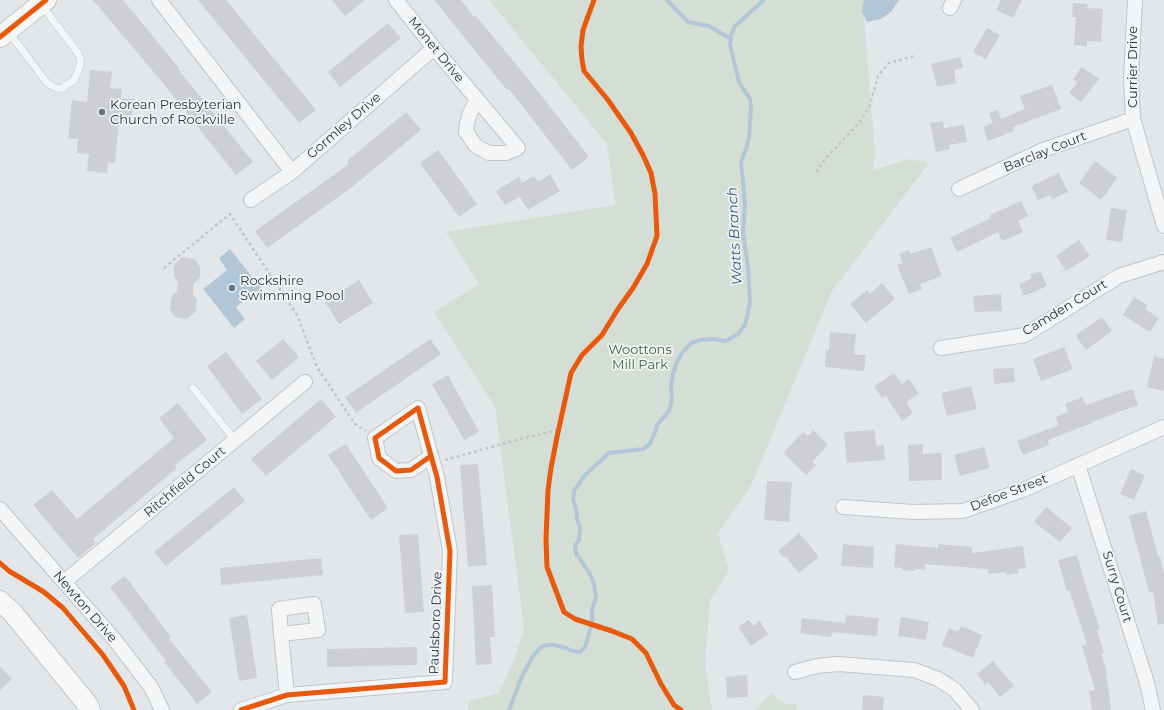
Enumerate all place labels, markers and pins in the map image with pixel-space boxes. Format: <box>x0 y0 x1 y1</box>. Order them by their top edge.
place label: Korean Presbyterian Church of Rockville <box>110 97 242 128</box>
marker: Korean Presbyterian Church of Rockville <box>97 107 107 117</box>
place label: Rockshire Swimming Pool <box>240 273 344 304</box>
marker: Rockshire Swimming Pool <box>227 283 237 293</box>

